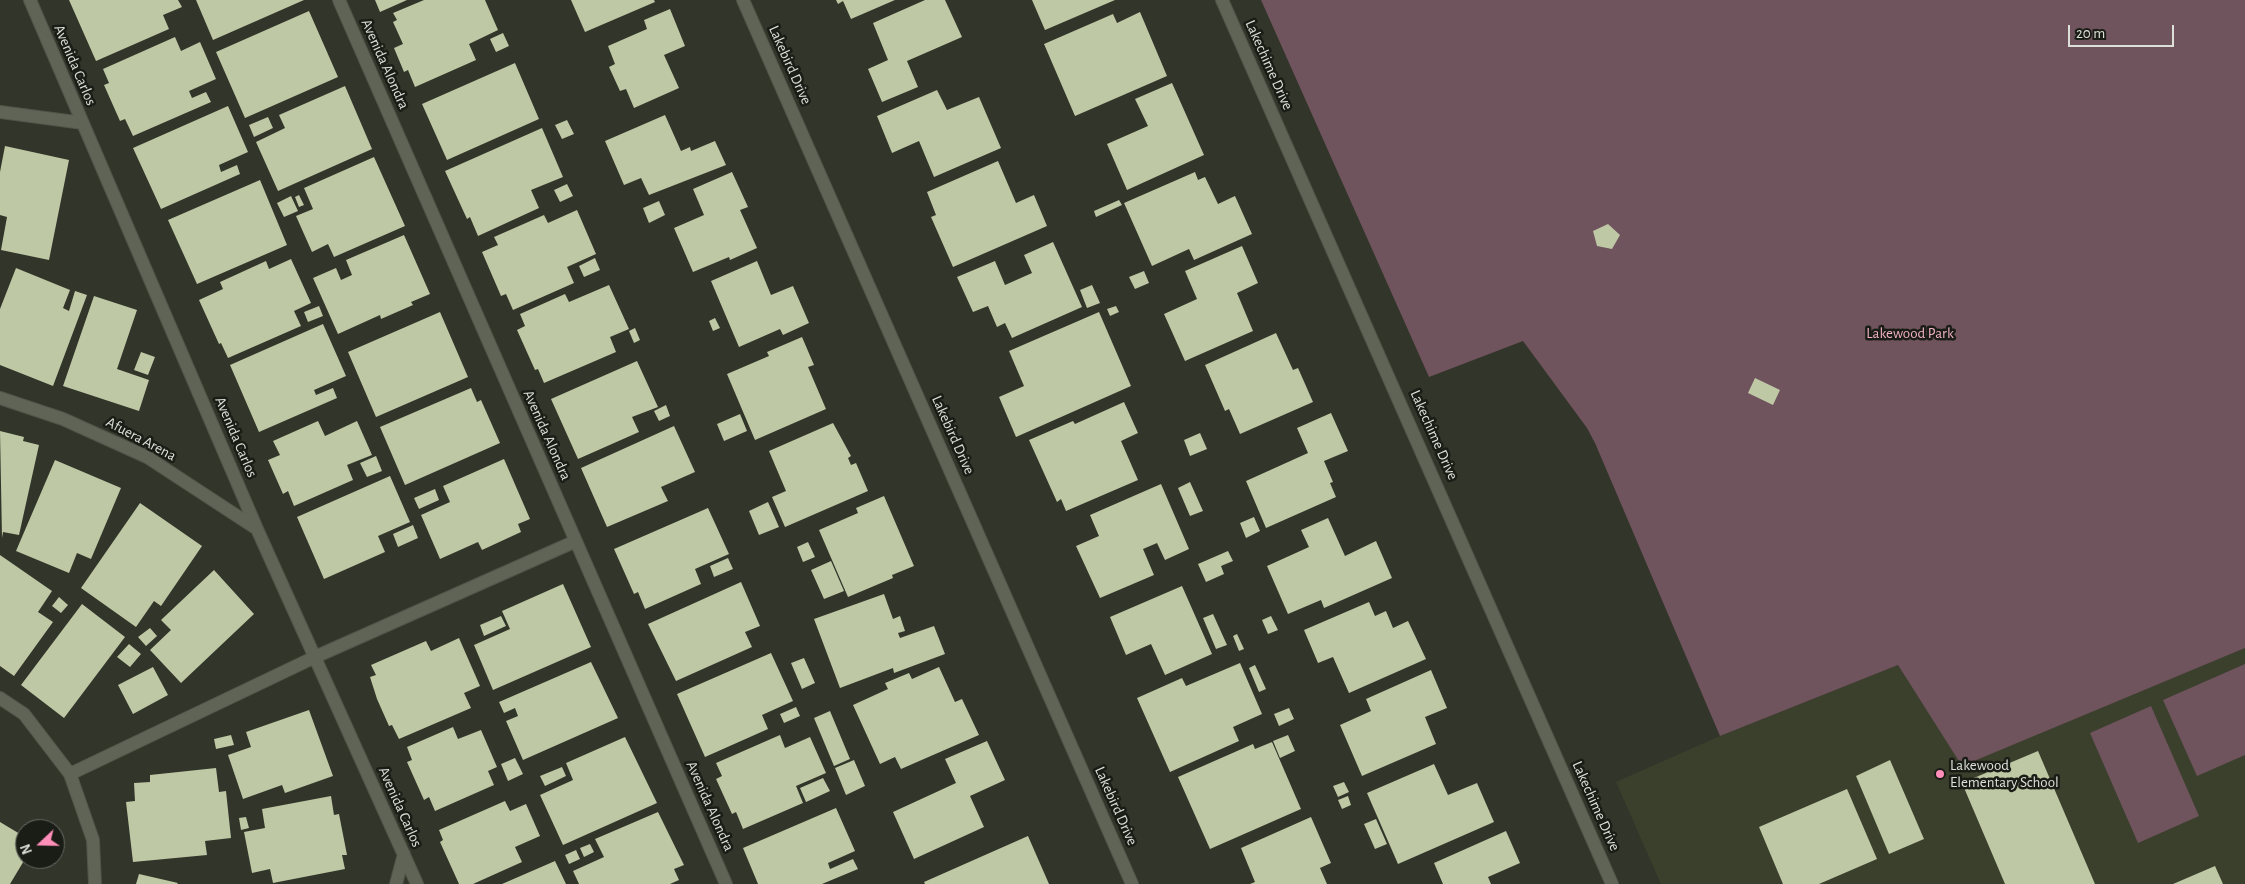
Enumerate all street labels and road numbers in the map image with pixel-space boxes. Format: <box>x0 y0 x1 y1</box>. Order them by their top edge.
street label: Avenida Alondra <box>357 16 413 112</box>
street label: Lakechime Drive <box>1241 17 1297 113</box>
street label: Avenida Carlos <box>50 22 100 108</box>
street label: Lakebird Drive <box>765 23 815 107</box>
street label: Avenida Alondra <box>519 387 575 483</box>
street label: Lakechime Drive <box>1406 387 1462 483</box>
street label: Lakebird Drive <box>928 393 978 477</box>
street label: Avenida Carlos <box>211 394 261 480</box>
street label: Afuera Arena <box>103 413 179 465</box>
street label: Avenida Alondra <box>682 758 738 854</box>
street label: Lakechime Drive <box>1568 758 1624 854</box>
street label: Avenida Carlos <box>374 764 426 850</box>
street label: Lakebird Drive <box>1091 764 1141 848</box>

